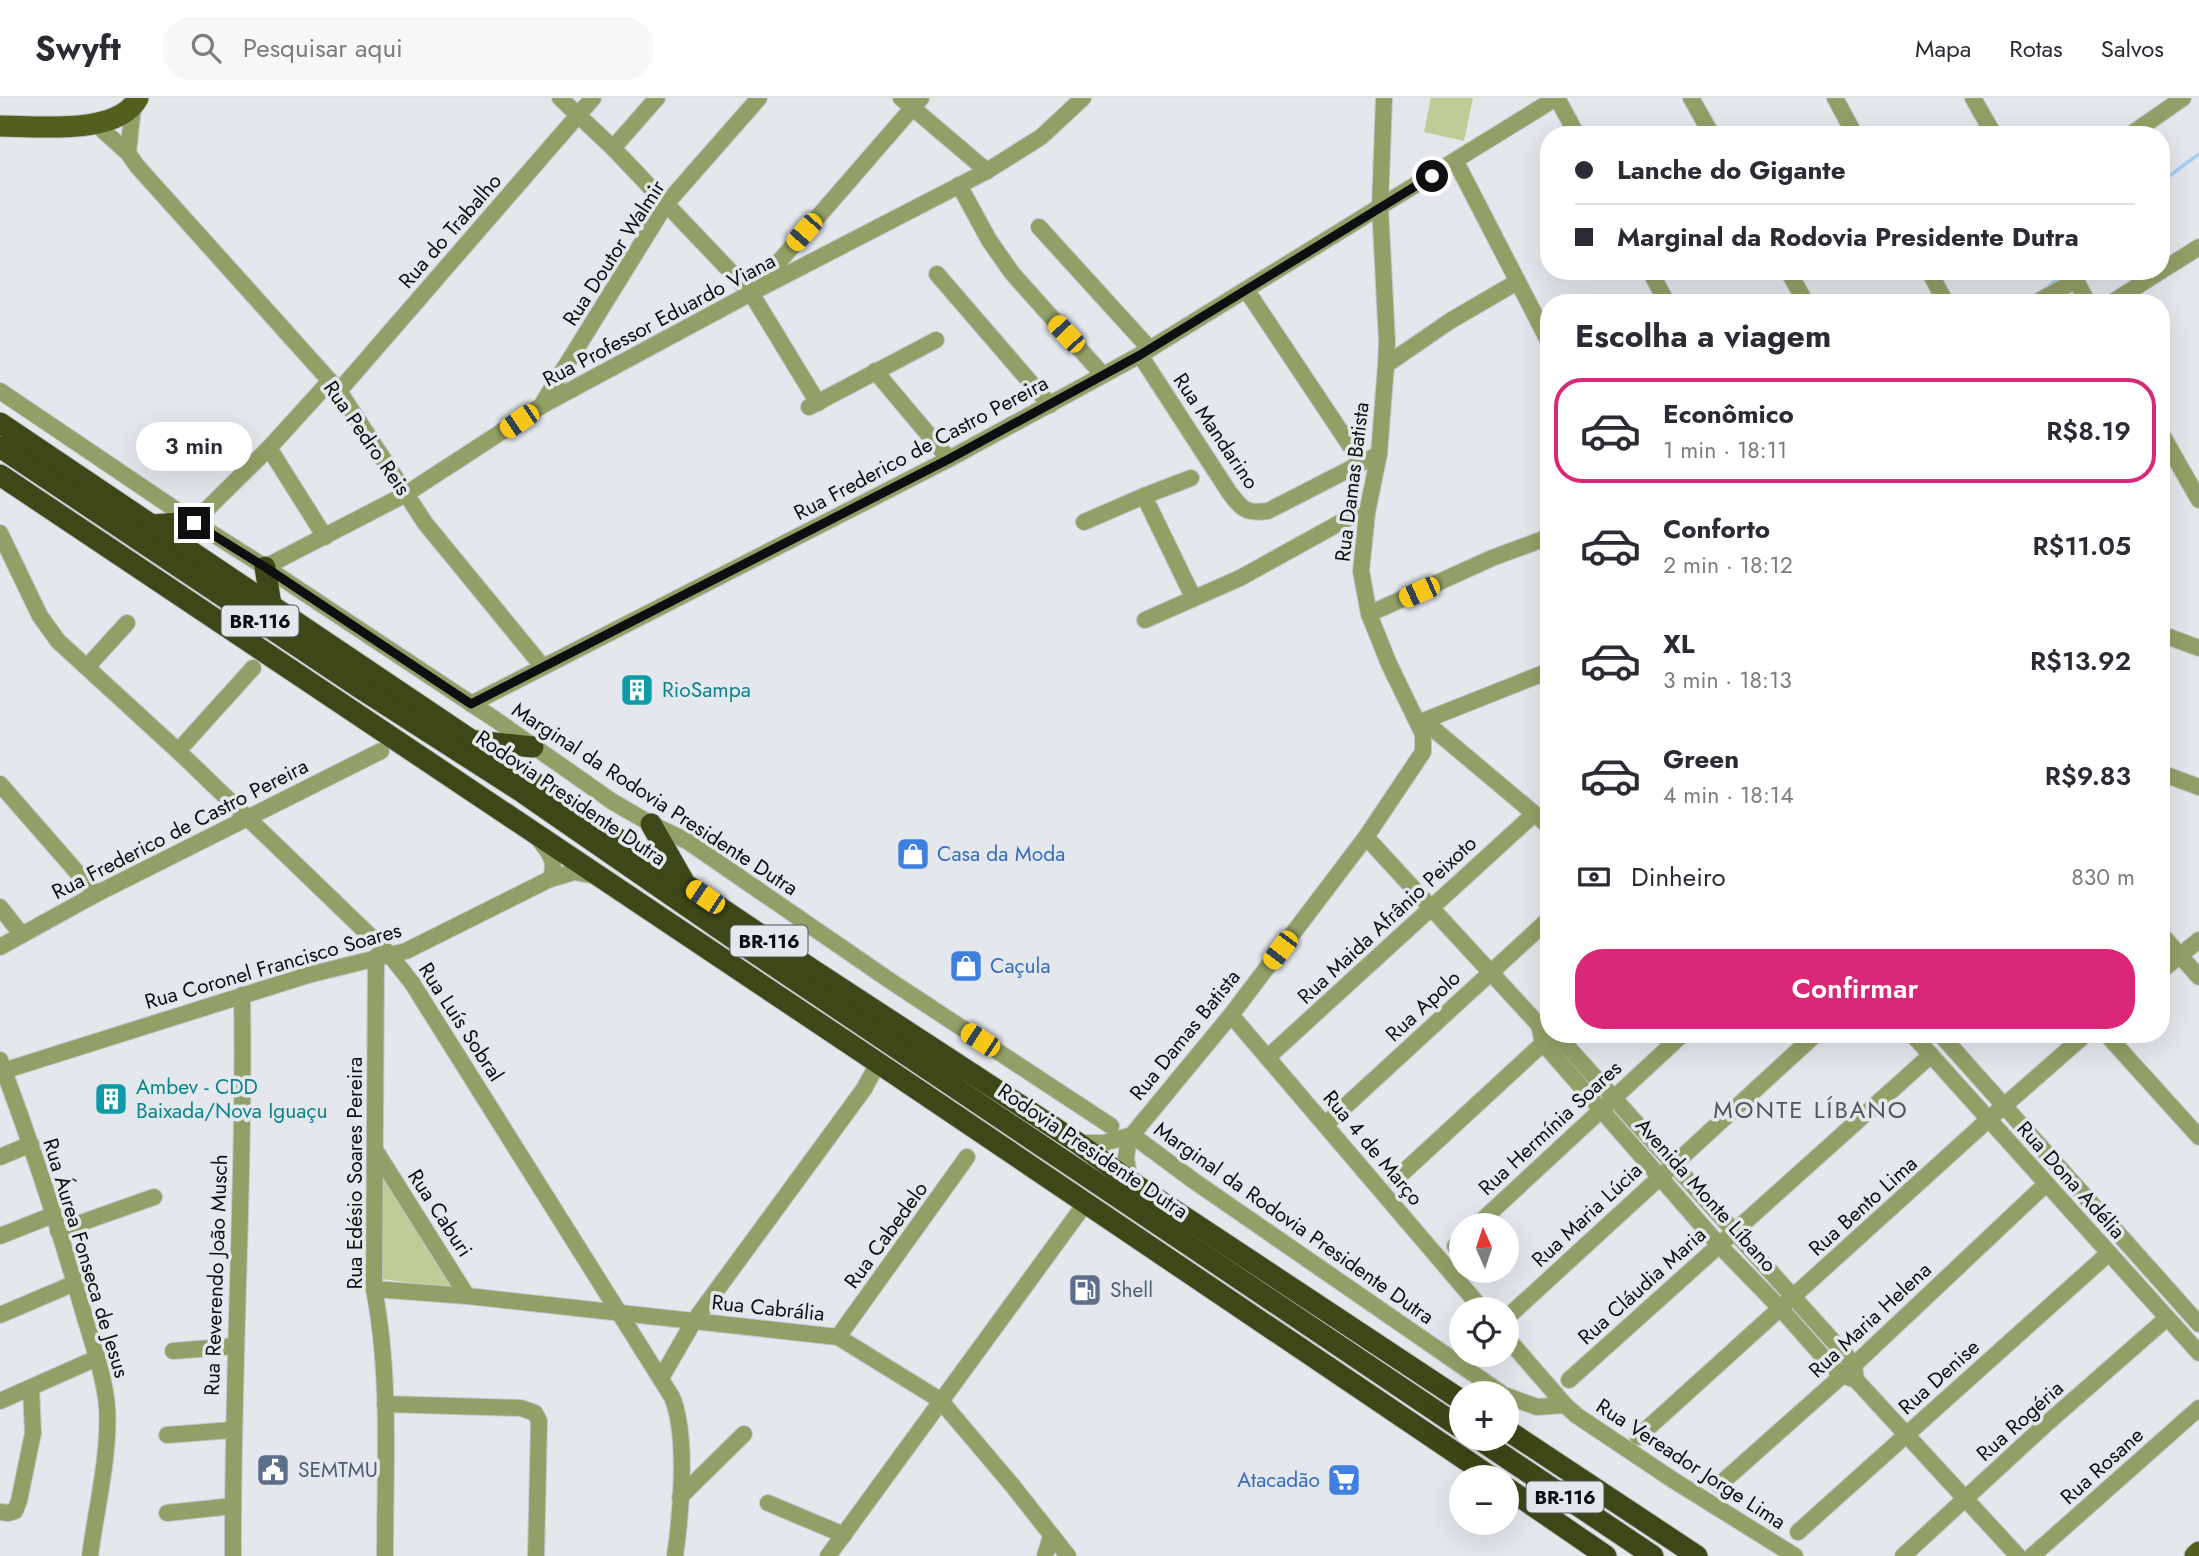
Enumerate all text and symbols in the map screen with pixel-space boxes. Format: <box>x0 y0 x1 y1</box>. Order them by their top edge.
search box <box>163 17 653 80</box>
text: Swyft <box>35 25 121 72</box>
icon: search <box>187 29 225 67</box>
text: Pesquisar aqui <box>243 29 403 67</box>
text: Mapa <box>1915 31 1971 66</box>
text: Rotas <box>2009 31 2063 66</box>
text: Salvos <box>2101 31 2164 66</box>
text: Lanche do Gigante <box>1617 151 1846 189</box>
route start <box>1416 160 1448 192</box>
street label: Rua do Trabalho <box>392 167 508 295</box>
street label: Rua Doutor Walmir <box>555 173 673 332</box>
car <box>783 209 826 255</box>
text: Marginal da Rodovia Presidente Dutra <box>1617 218 2079 256</box>
street label: Rua Professor Eduardo Viana <box>537 246 781 394</box>
car <box>1044 311 1089 357</box>
text: Escolha a viagem <box>1575 313 1831 359</box>
street label: Rua Mandarino <box>1166 367 1266 495</box>
street label: Rua Frederico de Castro Pereira <box>789 368 1053 528</box>
street label: Rua Pedro Reis <box>316 375 418 501</box>
text: Econômico <box>1663 395 1794 433</box>
icon: car <box>1579 399 1642 462</box>
street label: Rua Damas Batista <box>1327 400 1377 564</box>
car <box>496 401 543 441</box>
text: R$8.19 <box>2046 412 2131 450</box>
callout: 3 min <box>136 422 252 470</box>
text: 3 min <box>165 429 223 463</box>
text: 1 min · 18:11 <box>1663 433 1787 467</box>
route end <box>178 507 210 539</box>
text: Conforto <box>1663 510 1770 548</box>
icon: car <box>1579 514 1642 577</box>
text: R$11.05 <box>2032 527 2131 565</box>
text: 2 min · 18:12 <box>1663 548 1793 582</box>
car <box>1396 574 1443 610</box>
road number: BR-116 <box>222 606 298 636</box>
text: XL <box>1663 625 1695 663</box>
icon: car <box>1579 629 1642 692</box>
text: R$13.92 <box>2030 642 2131 680</box>
text: 3 min · 18:13 <box>1663 663 1792 697</box>
building icon: RioSampa <box>618 671 656 709</box>
place label: RioSampa <box>662 675 751 705</box>
street label: Marginal da Rodovia Presidente Dutra <box>506 695 804 903</box>
street label: Rodovia Presidente Dutra <box>470 723 672 873</box>
text: Green <box>1663 740 1739 778</box>
icon: car <box>1579 744 1642 807</box>
street label: Rua Frederico de Castro Pereira <box>47 751 313 907</box>
text: R$9.83 <box>2045 757 2131 795</box>
text: 4 min · 18:14 <box>1663 778 1794 812</box>
street label: Rua Maida Afrânio Peixoto <box>1291 829 1483 1011</box>
shop icon: Casa da Moda <box>894 835 932 873</box>
place label: Casa da Moda <box>937 839 1065 869</box>
icon: cash <box>1575 858 1613 896</box>
text: Dinheiro <box>1631 858 1726 896</box>
text: 830 m <box>2071 860 2135 894</box>
car <box>682 877 729 917</box>
street label: Rua Coronel Francisco Soares <box>141 915 405 1017</box>
road number: BR-116 <box>730 926 808 956</box>
car <box>1259 927 1302 973</box>
shop icon: Caçula <box>947 947 985 985</box>
button: Confirmar <box>1575 949 2135 1029</box>
place label: Caçula <box>990 951 1050 981</box>
street label: Rua Luís Sobral <box>411 957 511 1087</box>
street label: Rua Damas Batista <box>1123 963 1247 1107</box>
street label: Rua Apolo <box>1379 963 1467 1049</box>
car <box>957 1020 1004 1060</box>
street label: Rua Hermínia Soares <box>1472 1054 1628 1202</box>
street label: Rua Edésio Soares Pereira <box>340 1057 370 1289</box>
place label: Ambev - CDD Baixada/Nova Iguaçu <box>136 1072 327 1126</box>
street label: Rodovia Presidente Dutra <box>992 1076 1194 1226</box>
building icon: Ambev - CDD Baixada/Nova Iguaçu <box>92 1080 130 1118</box>
street label: Rua 4 de Março <box>1316 1084 1430 1212</box>
district label: MONTE LÍBANO <box>1713 1092 1909 1127</box>
street label: Avenida Monte Líbano <box>1628 1111 1784 1279</box>
street label: Marginal da Rodovia Presidente Dutra <box>1148 1114 1440 1332</box>
street label: Rua Dona Adélia <box>2010 1114 2132 1246</box>
street label: Rua Áurea Fonseca de Jesus <box>35 1135 137 1381</box>
street label: Rua Bento Lima <box>1802 1149 1924 1263</box>
street label: Rua Reverendo João Musch <box>197 1154 235 1396</box>
street label: Rua Maria Lúcia <box>1525 1156 1649 1274</box>
street label: Rua Caburi <box>400 1163 480 1263</box>
street label: Rua Cabedelo <box>837 1175 935 1295</box>
north arrow <box>1449 1213 1519 1283</box>
map controls <box>1449 1213 1519 1535</box>
street label: Rua Cláudia Maria <box>1571 1220 1713 1352</box>
street label: Rua Maria Helena <box>1802 1255 1938 1385</box>
fuel station icon: Shell <box>1066 1271 1104 1309</box>
place label: Shell <box>1110 1275 1153 1305</box>
street label: Rua Cabrália <box>710 1287 826 1329</box>
button: locate <box>1449 1297 1519 1367</box>
street label: Rua Denise <box>1892 1332 1986 1422</box>
street label: Rua Rogéria <box>1970 1374 2070 1468</box>
button: + <box>1449 1381 1519 1451</box>
street label: Rua Vereador Jorge Lima <box>1590 1391 1792 1537</box>
street label: Rua Rosane <box>2054 1420 2150 1512</box>
public building icon: SEMTMU <box>254 1451 292 1489</box>
place label: SEMTMU <box>298 1455 378 1485</box>
supermarket icon: Atacadão <box>1325 1461 1363 1499</box>
place label: Atacadão <box>1237 1465 1320 1495</box>
button: − <box>1449 1465 1519 1535</box>
road number: BR-116 <box>1526 1482 1604 1512</box>

